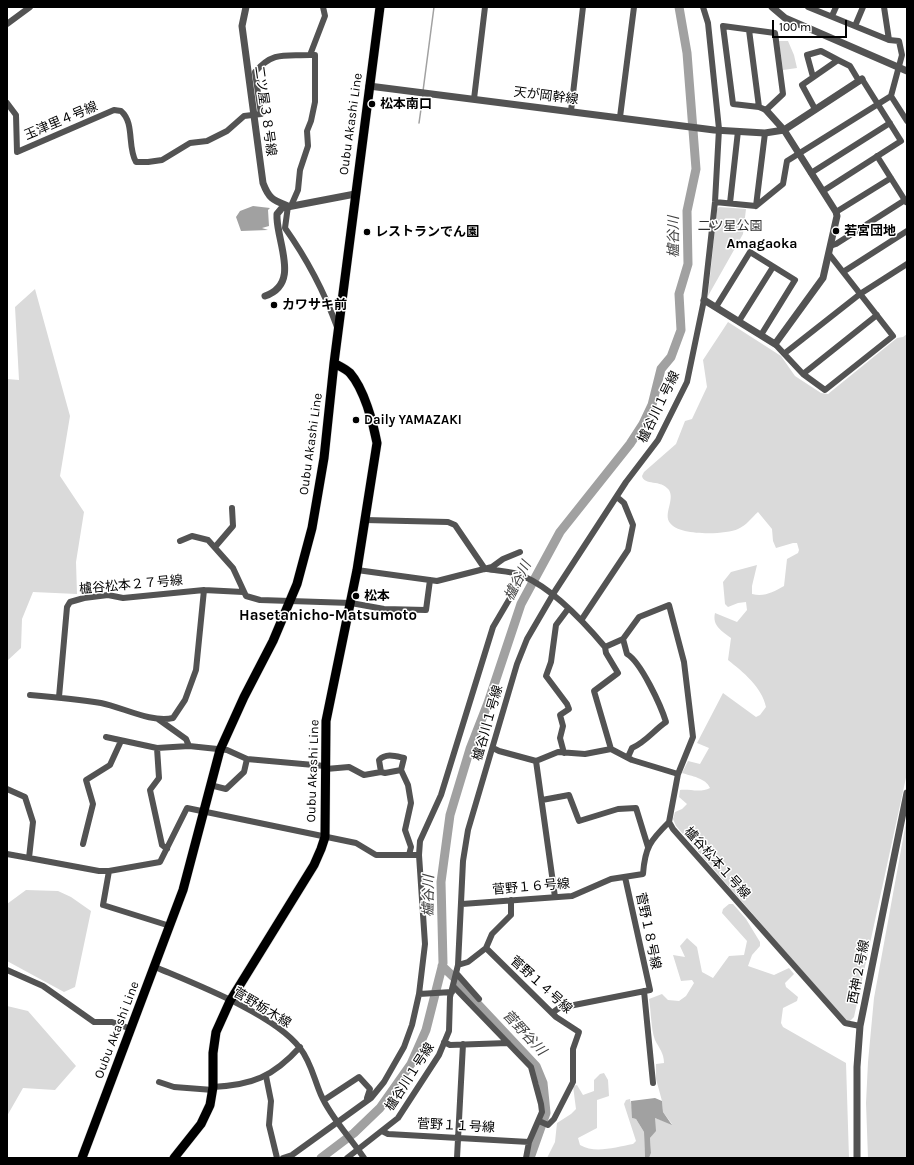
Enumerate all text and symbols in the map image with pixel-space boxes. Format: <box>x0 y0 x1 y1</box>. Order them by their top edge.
scale bar <box>774 12 849 38</box>
text: 100 m <box>779 20 811 34</box>
street label: 二ツ屋３８号線 <box>251 65 279 157</box>
street label: Oubu Akashi Line <box>336 72 366 176</box>
street label: 天が岡幹線 <box>513 84 579 108</box>
place label: 松本南口 <box>380 96 432 112</box>
street label: 玉津里４号線 <box>22 99 100 143</box>
marker: 松本南口 <box>367 99 377 109</box>
water label: 櫨谷川 <box>666 216 682 258</box>
park label: 二ツ星公園 <box>698 218 762 234</box>
place label: 若宮団地 <box>844 223 896 239</box>
place label: レストランでん園 <box>375 224 479 240</box>
marker: 若宮団地 <box>831 226 841 236</box>
marker: レストランでん園 <box>362 227 372 237</box>
district label: Amagaoka <box>727 236 797 252</box>
place label: カワサキ前 <box>282 297 347 313</box>
marker: カワサキ前 <box>269 300 279 310</box>
street label: 櫨谷川１号線 <box>635 369 683 445</box>
street label: Oubu Akashi Line <box>296 392 326 496</box>
place label: Daily YAMAZAKI <box>364 412 462 428</box>
marker: Daily YAMAZAKI <box>351 415 361 425</box>
water label: 櫨谷川 <box>501 558 535 604</box>
street label: 櫨谷松本２７号線 <box>79 573 183 597</box>
place label: 松本 <box>364 588 390 604</box>
marker: 松本 <box>351 591 361 601</box>
district label: Hasetanicho-Matsumoto <box>239 607 417 625</box>
street label: 櫨谷川１号線 <box>470 683 506 763</box>
street label: Oubu Akashi Line <box>303 719 323 823</box>
street label: 櫨谷松本１号線 <box>681 824 753 902</box>
water label: 櫨谷川 <box>420 875 438 917</box>
street label: 菅野１６号線 <box>491 876 571 898</box>
street label: 菅野１８号線 <box>632 891 664 971</box>
street label: 西神２号線 <box>845 939 873 1005</box>
street label: 菅野１４号線 <box>507 953 575 1017</box>
street label: Oubu Akashi Line <box>91 979 143 1081</box>
street label: 菅野栃木線 <box>230 985 294 1031</box>
water label: 菅野谷川 <box>499 1007 549 1059</box>
street label: 櫨谷川１号線 <box>382 1040 438 1114</box>
street label: 菅野１１号線 <box>417 1116 495 1136</box>

